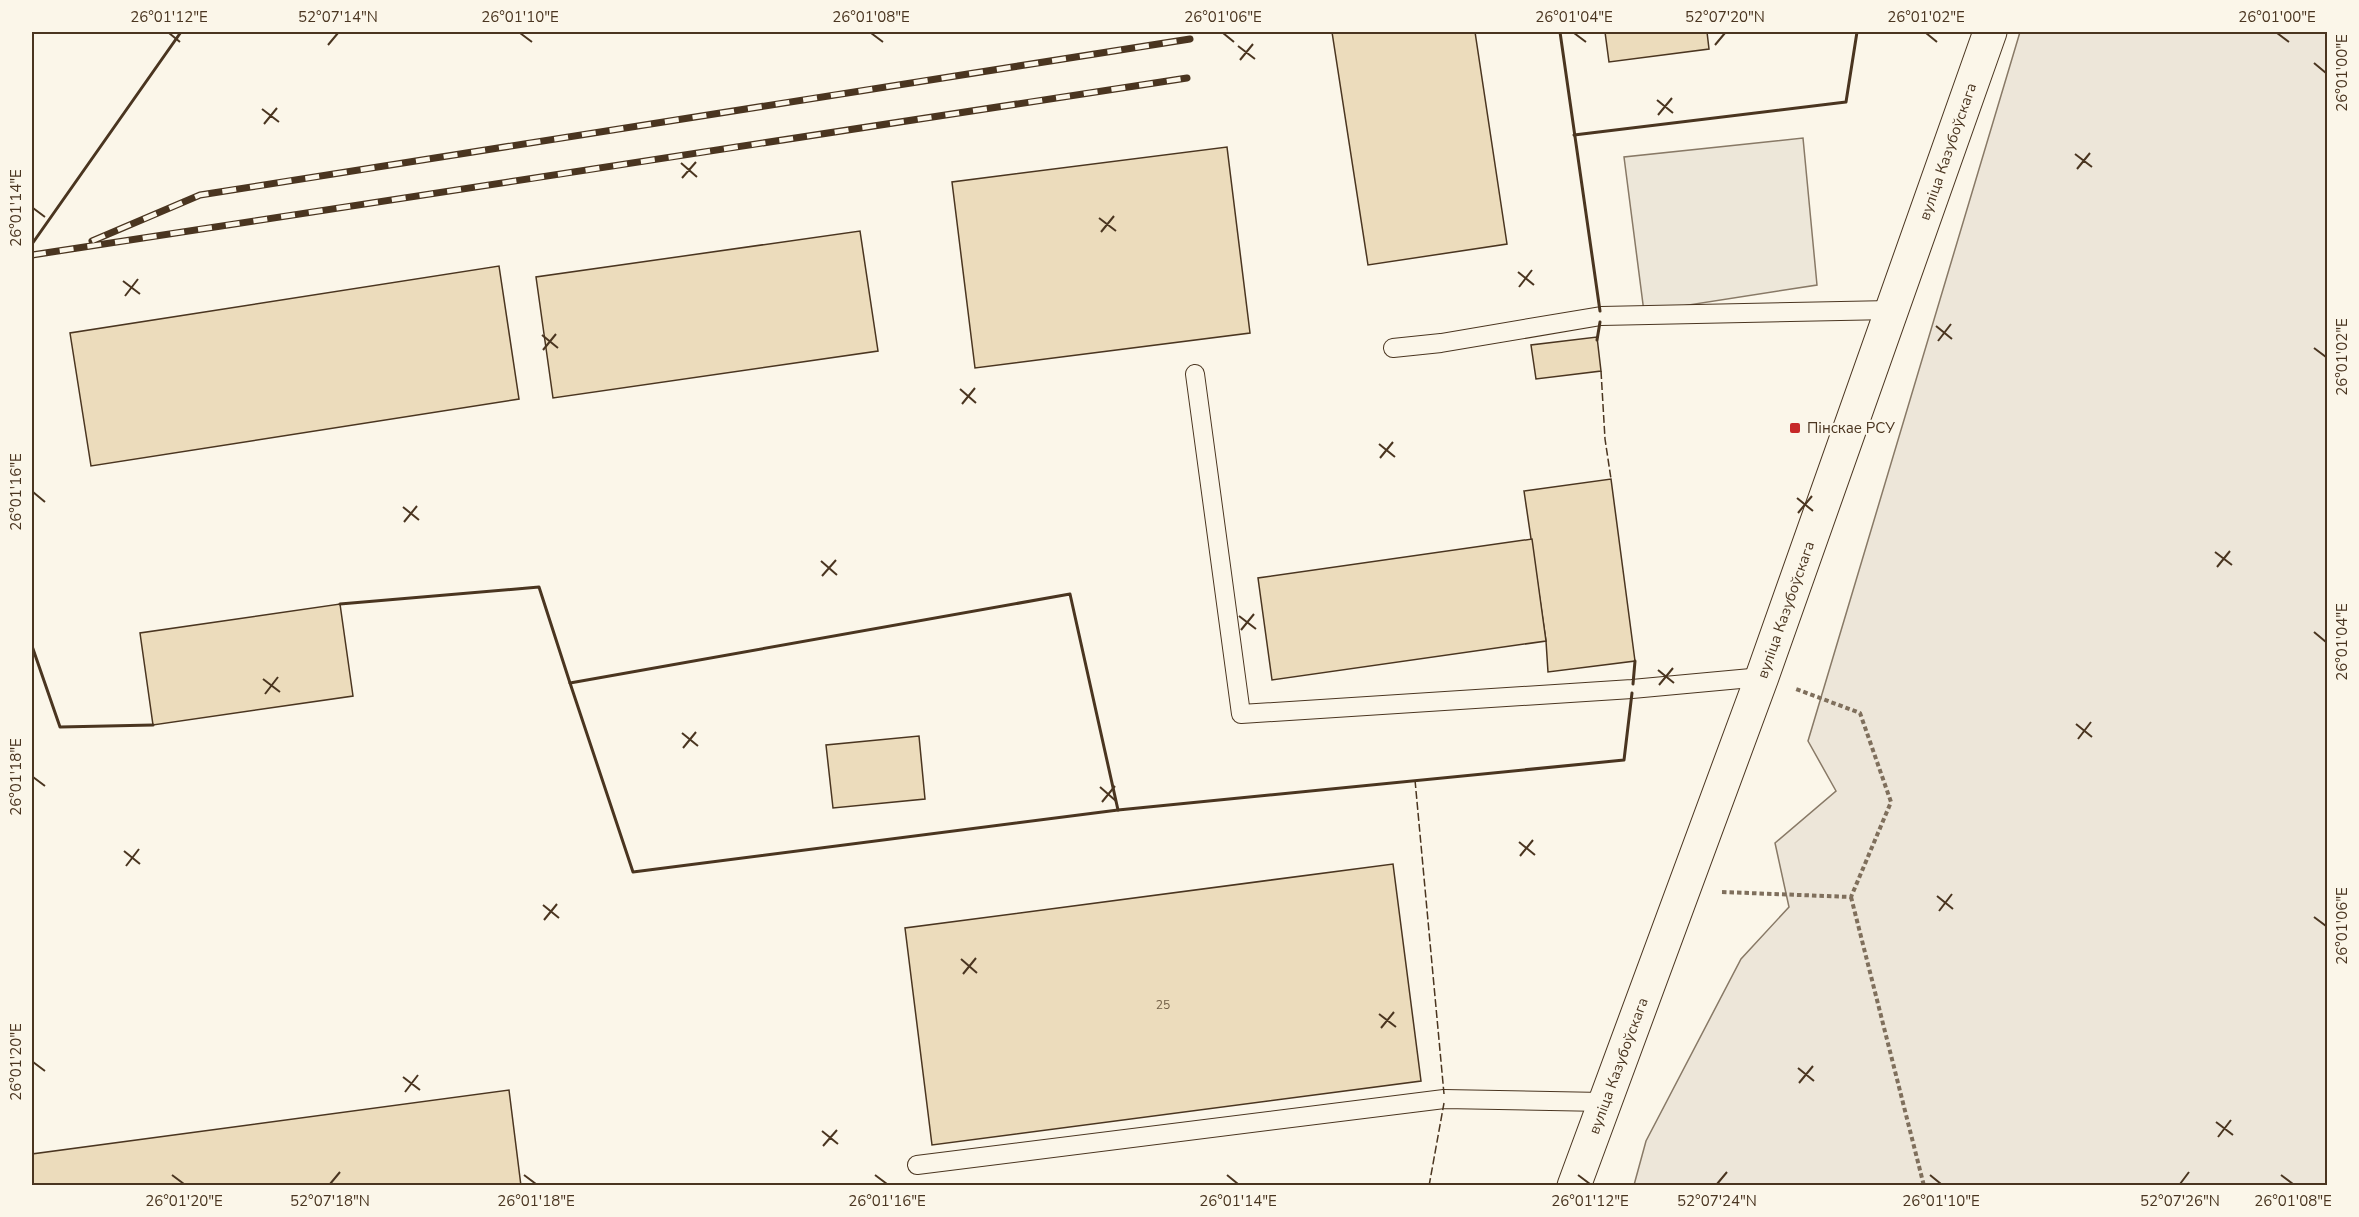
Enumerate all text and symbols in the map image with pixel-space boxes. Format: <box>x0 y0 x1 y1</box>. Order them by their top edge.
text: 26°01'12"E <box>130 7 208 27</box>
text: 52°07'14"N <box>298 7 378 27</box>
text: 26°01'10"E <box>481 7 559 27</box>
text: 26°01'08"E <box>832 7 910 27</box>
text: 26°01'06"E <box>1184 7 1262 27</box>
text: 26°01'04"E <box>1535 7 1613 27</box>
text: 52°07'20"N <box>1685 7 1765 27</box>
text: 26°01'02"E <box>1887 7 1965 27</box>
text: 26°01'00"E <box>2238 7 2316 27</box>
text: 26°01'00"E <box>2332 34 2352 112</box>
street label: вуліца Казубоўскага <box>1914 80 1981 223</box>
text: 26°01'14"E <box>6 169 26 247</box>
text: 26°01'02"E <box>2332 318 2352 396</box>
place label: Пінскае РСУ <box>1807 418 1895 438</box>
marker: Пінскае РСУ <box>1788 421 1802 435</box>
text: 26°01'16"E <box>6 453 26 531</box>
street label: вуліца Казубоўскага <box>1752 538 1819 681</box>
text: 26°01'04"E <box>2332 603 2352 681</box>
text: 26°01'18"E <box>6 738 26 816</box>
text: 26°01'06"E <box>2332 887 2352 965</box>
street label: вуліца Казубоўскага <box>1584 995 1653 1137</box>
house number: 25 <box>1156 997 1170 1013</box>
text: 26°01'20"E <box>6 1023 26 1101</box>
text: 26°01'20"E <box>145 1191 223 1211</box>
text: 52°07'18"N <box>290 1191 370 1211</box>
text: 26°01'18"E <box>497 1191 575 1211</box>
text: 26°01'16"E <box>848 1191 926 1211</box>
text: 26°01'14"E <box>1199 1191 1277 1211</box>
text: 26°01'12"E <box>1551 1191 1629 1211</box>
text: 52°07'24"N <box>1677 1191 1757 1211</box>
text: 26°01'10"E <box>1902 1191 1980 1211</box>
text: 52°07'26"N <box>2140 1191 2220 1211</box>
text: 26°01'08"E <box>2254 1191 2332 1211</box>

